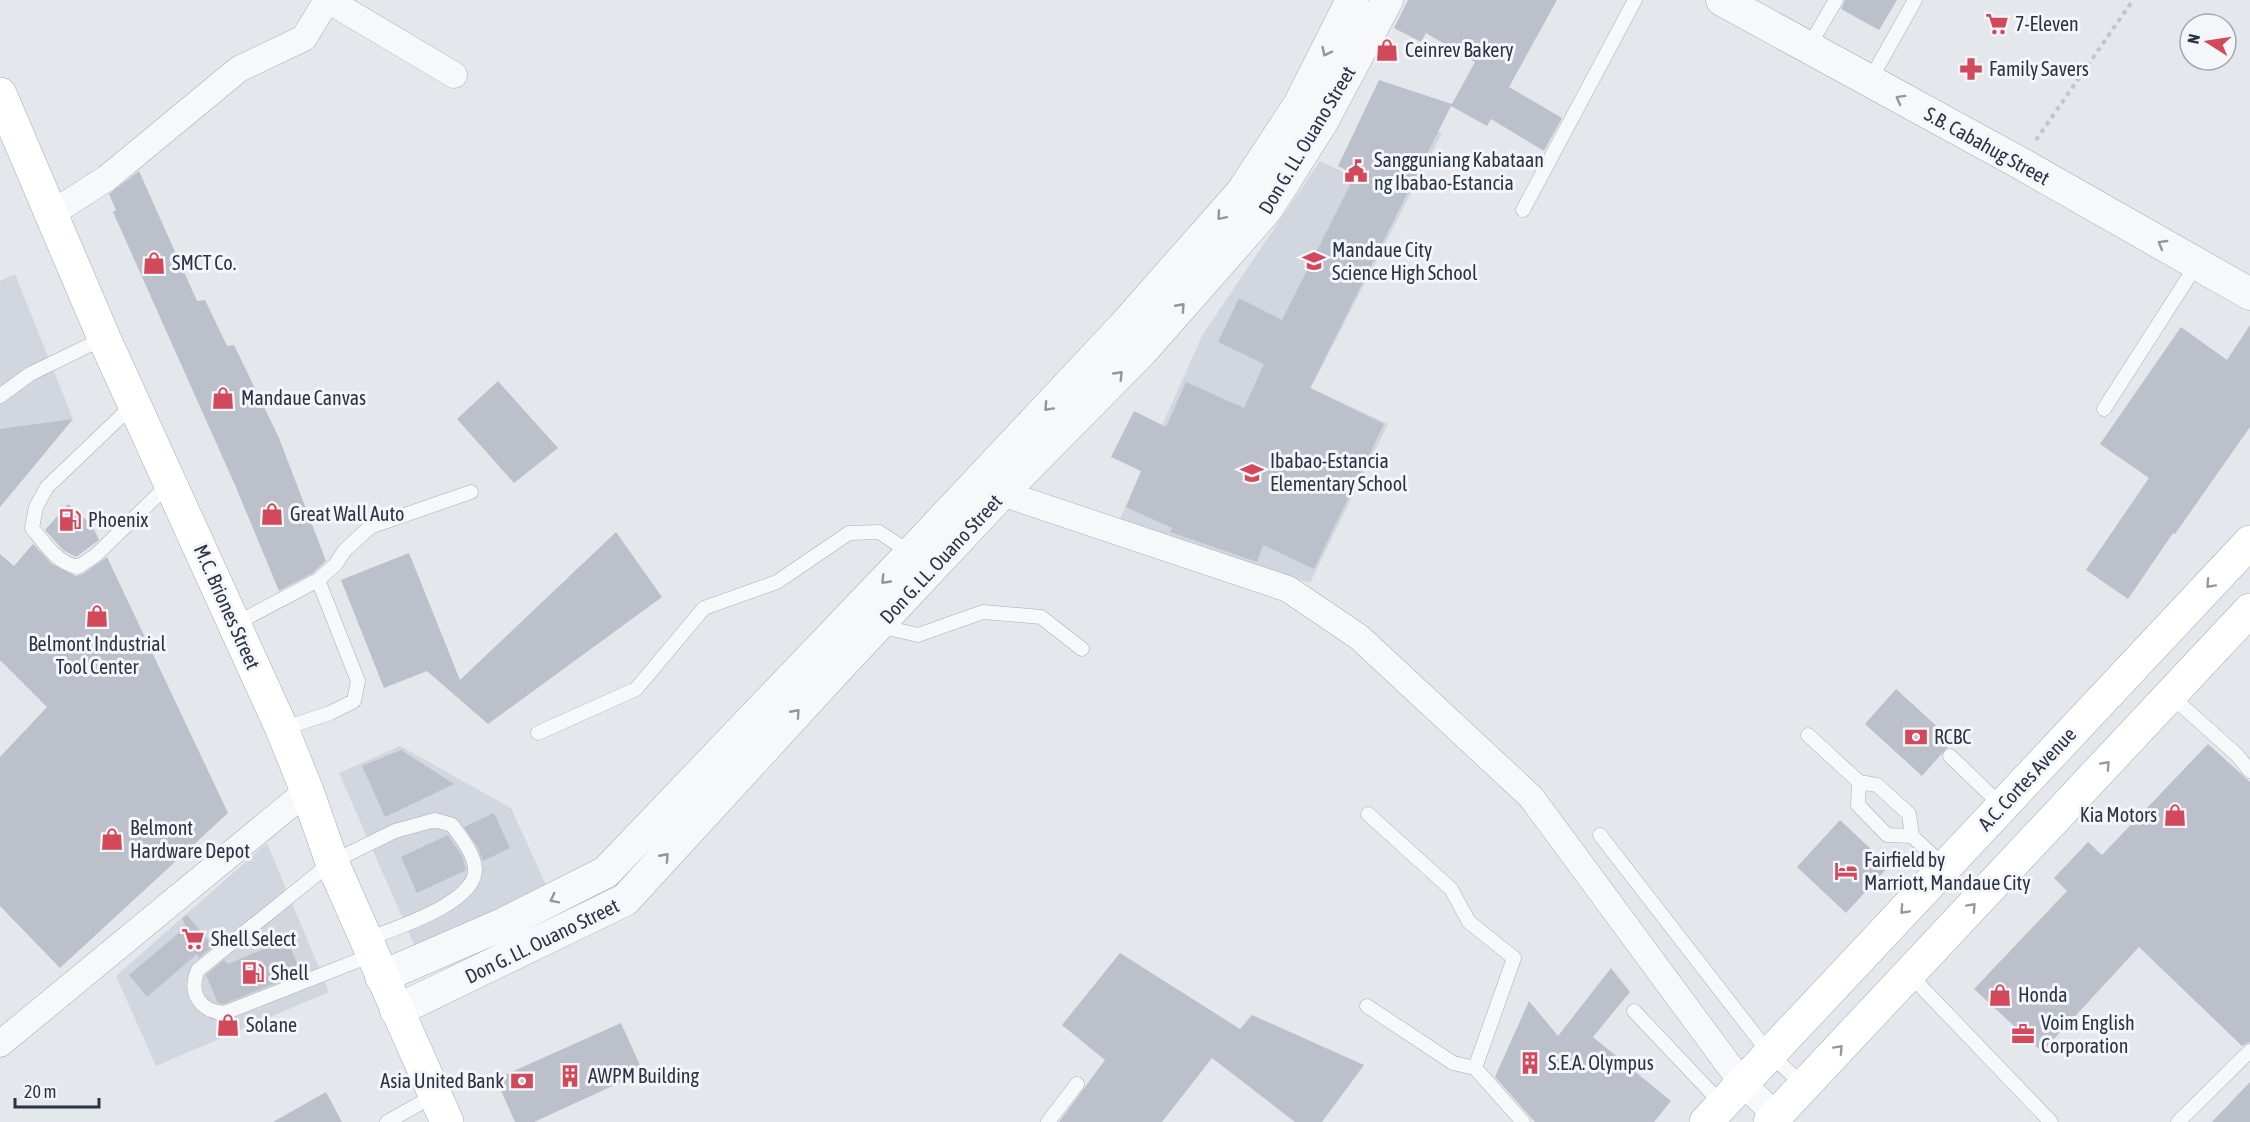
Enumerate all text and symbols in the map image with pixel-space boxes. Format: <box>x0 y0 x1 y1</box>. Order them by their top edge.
supermarket icon: 7-Eleven <box>1984 11 2010 37</box>
place label: 7-Eleven <box>2015 12 2079 35</box>
north arrow <box>2178 12 2238 72</box>
text: N <box>2184 32 2203 45</box>
shop icon: Ceinrev Bakery <box>1374 37 1400 63</box>
place label: Ceinrev Bakery <box>1405 38 1514 61</box>
one-way arrow <box>1321 46 1333 57</box>
pharmacy icon: Family Savers <box>1958 56 1984 82</box>
place label: Family Savers <box>1989 57 2089 80</box>
street label: Don G. LL. Ouano Street <box>1253 62 1360 218</box>
one-way arrow <box>1896 95 1906 106</box>
street label: S.B. Cabahug Street <box>1921 102 2054 190</box>
place label: Sangguniang Kabataan ng Ibabao-Estancia <box>1374 148 1544 194</box>
public building icon: Sangguniang Kabataan ng Ibabao-Estancia <box>1343 158 1369 184</box>
one-way arrow <box>1217 209 1228 220</box>
place label: Mandaue City Science High School <box>1332 238 1478 284</box>
one-way arrow <box>2158 240 2169 252</box>
school or university icon: Mandaue City Science High School <box>1301 248 1327 274</box>
shop icon: SMCT Co. <box>141 250 167 276</box>
place label: SMCT Co. <box>172 251 236 274</box>
one-way arrow <box>1174 303 1185 314</box>
one-way arrow <box>1112 371 1123 381</box>
shop icon: Mandaue Canvas <box>210 385 236 411</box>
place label: Mandaue Canvas <box>241 386 366 409</box>
one-way arrow <box>1044 400 1055 411</box>
place label: Ibabao-Estancia Elementary School <box>1270 449 1408 495</box>
school or university icon: Ibabao-Estancia Elementary School <box>1239 460 1265 486</box>
street label: Don G. LL. Ouano Street <box>875 489 1007 628</box>
shop icon: Great Wall Auto <box>259 501 285 527</box>
place label: Great Wall Auto <box>290 502 404 525</box>
fuel station icon: Phoenix <box>57 507 83 533</box>
place label: Phoenix <box>88 508 148 531</box>
street label: M.C. Briones Street <box>190 541 265 673</box>
one-way arrow <box>882 573 893 584</box>
one-way arrow <box>2206 577 2217 588</box>
shop icon: Belmont Industrial Tool Center <box>84 603 110 629</box>
place label: Belmont Industrial Tool Center <box>28 632 167 678</box>
one-way arrow <box>789 710 800 720</box>
street label: A.C. Cortes Avenue <box>1973 722 2080 835</box>
bank icon: RCBC <box>1903 724 1929 750</box>
place label: RCBC <box>1934 725 1971 748</box>
one-way arrow <box>2098 761 2109 772</box>
shop icon: Kia Motors <box>2162 802 2188 828</box>
place label: Kia Motors <box>2080 803 2157 826</box>
place label: Belmont Hardware Depot <box>130 816 250 862</box>
shop icon: Belmont Hardware Depot <box>99 826 125 852</box>
place label: Fairfield by Marriott, Mandaue City <box>1864 848 2031 894</box>
one-way arrow <box>658 854 669 864</box>
hotel icon: Fairfield by Marriott, Mandaue City <box>1833 858 1859 884</box>
one-way arrow <box>549 891 560 903</box>
street label: Don G. LL. Ouano Street <box>461 893 623 988</box>
one-way arrow <box>1965 903 1976 914</box>
one-way arrow <box>1900 904 1911 914</box>
supermarket icon: Shell Select <box>180 926 206 952</box>
place label: Shell Select <box>211 927 296 950</box>
fuel station icon: Shell <box>240 960 266 986</box>
place label: Shell <box>271 961 309 984</box>
shop icon: Honda <box>1987 982 2013 1008</box>
place label: Honda <box>2018 983 2068 1006</box>
place label: Voim English Corporation <box>2041 1011 2135 1057</box>
shop icon: Solane <box>215 1012 241 1038</box>
place label: Solane <box>246 1013 297 1036</box>
office icon: Voim English Corporation <box>2010 1021 2036 1047</box>
one-way arrow <box>1831 1045 1842 1056</box>
building icon: S.E.A. Olympus <box>1517 1050 1543 1076</box>
place label: S.E.A. Olympus <box>1548 1051 1654 1074</box>
building icon: AWPM Building <box>557 1063 583 1089</box>
place label: AWPM Building <box>588 1064 699 1087</box>
bank icon: Asia United Bank <box>509 1068 535 1094</box>
place label: Asia United Bank <box>380 1069 504 1092</box>
scale bar <box>15 1071 99 1109</box>
text: 20 m <box>24 1081 56 1102</box>

